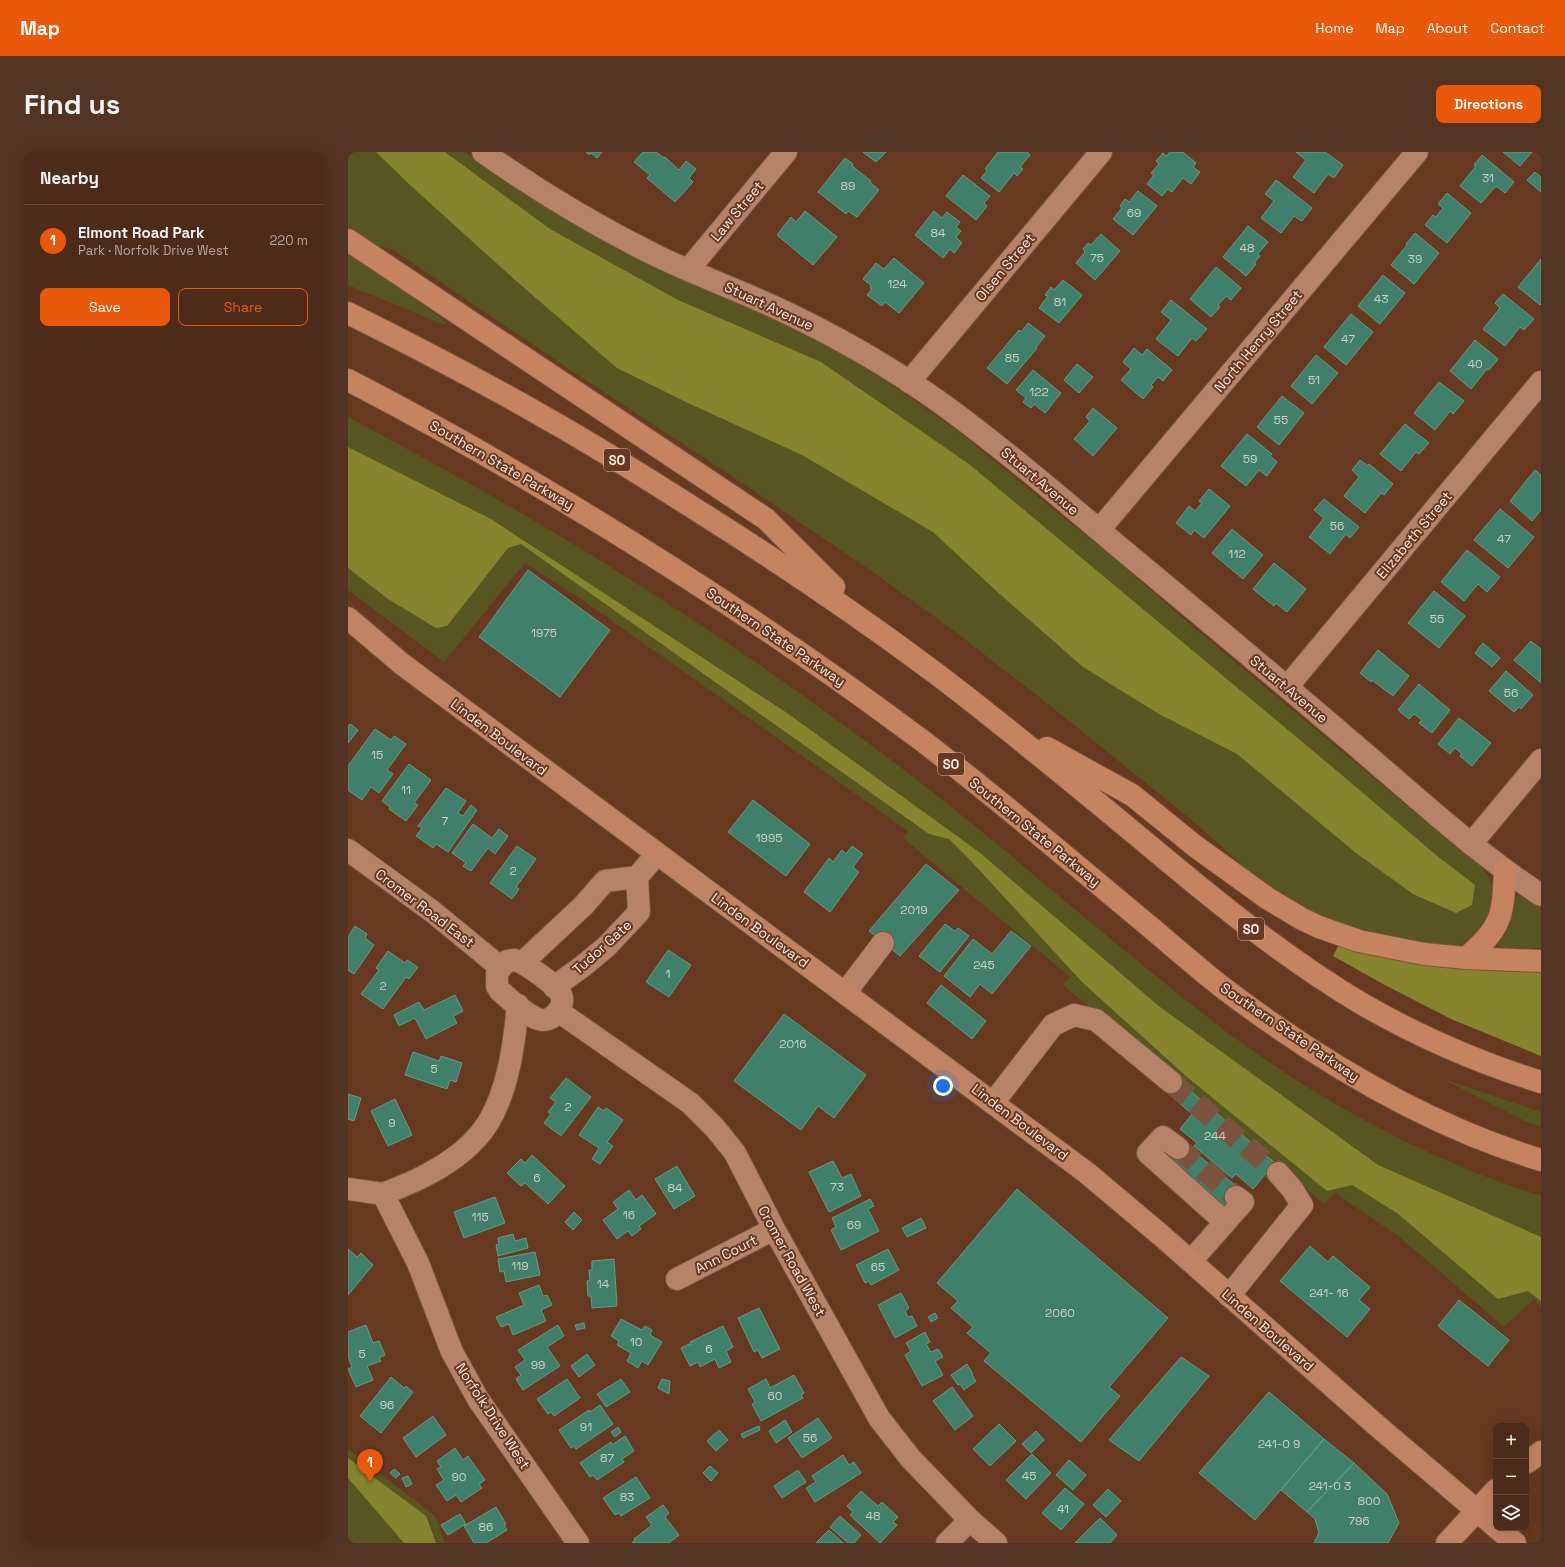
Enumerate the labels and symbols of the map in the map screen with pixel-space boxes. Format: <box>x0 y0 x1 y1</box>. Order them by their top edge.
house number: 31 <box>1482 170 1494 186</box>
street label: Law Street <box>707 177 767 245</box>
house number: 89 <box>841 178 855 194</box>
house number: 69 <box>1127 205 1141 221</box>
house number: 84 <box>931 225 946 241</box>
street label: Olsen Street <box>971 229 1039 305</box>
house number: 48 <box>1240 240 1254 256</box>
house number: 75 <box>1090 250 1104 266</box>
house number: 39 <box>1408 251 1422 267</box>
house number: 124 <box>887 276 907 292</box>
street label: Stuart Avenue <box>722 278 816 334</box>
street label: North Henry Street <box>1210 286 1306 396</box>
house number: 43 <box>1374 291 1388 307</box>
house number: 81 <box>1054 294 1066 310</box>
house number: 47 <box>1341 331 1355 347</box>
house number: 85 <box>1005 350 1019 366</box>
house number: 40 <box>1467 356 1483 372</box>
house number: 51 <box>1308 372 1320 388</box>
house number: 122 <box>1029 384 1049 400</box>
house number: 55 <box>1274 412 1288 428</box>
street label: Southern State Parkway <box>427 416 577 514</box>
street label: Stuart Avenue <box>997 443 1083 519</box>
road number: SO <box>604 449 630 471</box>
house number: 59 <box>1243 451 1257 467</box>
street label: Elizabeth Street <box>1372 488 1456 582</box>
house number: 56 <box>1330 518 1344 534</box>
house number: 47 <box>1497 531 1511 547</box>
house number: 112 <box>1228 546 1246 562</box>
street label: Southern State Parkway <box>703 584 849 690</box>
house number: 55 <box>1430 611 1444 627</box>
house number: 1975 <box>531 625 557 641</box>
street label: Stuart Avenue <box>1246 651 1332 727</box>
house number: 56 <box>1504 685 1518 701</box>
street label: Linden Boulevard <box>447 695 551 779</box>
house number: 15 <box>371 747 383 763</box>
road number: SO <box>938 753 964 775</box>
street label: Southern State Parkway <box>966 773 1104 891</box>
house number: 11 <box>401 782 411 798</box>
house number: 7 <box>442 813 449 829</box>
house number: 1995 <box>756 830 782 846</box>
house number: 2 <box>509 863 517 879</box>
street label: Cromer Road East <box>372 865 478 951</box>
street label: Linden Boulevard <box>708 888 812 972</box>
house number: 2019 <box>900 902 928 918</box>
street label: Tudor Gate <box>569 916 635 978</box>
road number: SO <box>1238 918 1264 940</box>
house number: 245 <box>973 957 995 973</box>
house number: 1 <box>665 966 671 982</box>
house number: 2 <box>379 978 387 994</box>
street label: Southern State Parkway <box>1217 979 1363 1085</box>
house number: 2016 <box>779 1036 807 1052</box>
house number: 5 <box>430 1061 438 1077</box>
your location <box>933 1076 953 1096</box>
street label: Linden Boulevard <box>968 1080 1072 1164</box>
house number: 2 <box>564 1099 572 1115</box>
house number: 9 <box>388 1115 396 1131</box>
house number: 244 <box>1204 1128 1226 1144</box>
house number: 6 <box>533 1170 541 1186</box>
house number: 73 <box>830 1179 844 1195</box>
house number: 84 <box>668 1180 683 1196</box>
street label: Cromer Road West <box>754 1203 830 1319</box>
house number: 16 <box>623 1207 635 1223</box>
house number: 115 <box>471 1209 489 1225</box>
house number: 69 <box>847 1217 861 1233</box>
street label: Ann Court <box>692 1231 760 1277</box>
house number: 119 <box>511 1258 529 1274</box>
house number: 65 <box>871 1259 885 1275</box>
house number: 14 <box>597 1276 610 1292</box>
street label: Linden Boulevard <box>1218 1285 1318 1375</box>
house number: 241- 16 <box>1309 1285 1349 1301</box>
house number: 2060 <box>1045 1305 1075 1321</box>
house number: 10 <box>630 1334 642 1350</box>
house number: 6 <box>705 1341 713 1357</box>
house number: 5 <box>358 1346 366 1362</box>
house number: 99 <box>531 1357 545 1373</box>
street label: Norfolk Drive West <box>452 1359 534 1473</box>
house number: 60 <box>767 1388 783 1404</box>
house number: 96 <box>380 1397 394 1413</box>
house number: 91 <box>580 1419 592 1435</box>
house number: 56 <box>803 1430 817 1446</box>
house number: 241-0 9 <box>1258 1436 1300 1452</box>
pin: 1 <box>357 1449 383 1482</box>
house number: 87 <box>600 1450 614 1466</box>
house number: 45 <box>1022 1468 1036 1484</box>
house number: 90 <box>451 1469 467 1485</box>
house number: 241-0 3 <box>1309 1478 1351 1494</box>
house number: 83 <box>620 1489 634 1505</box>
house number: 800 <box>1358 1493 1380 1509</box>
house number: 41 <box>1057 1501 1069 1517</box>
house number: 48 <box>866 1508 880 1524</box>
house number: 796 <box>1348 1513 1370 1529</box>
house number: 86 <box>479 1519 493 1535</box>

